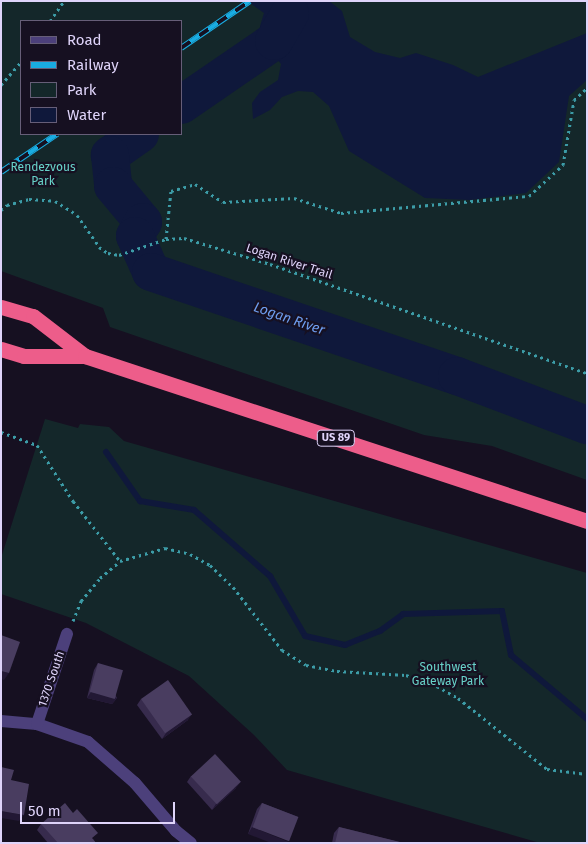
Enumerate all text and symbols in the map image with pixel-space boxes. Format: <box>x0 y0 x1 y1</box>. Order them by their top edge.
legend <box>20 20 182 135</box>
text: Road <box>67 31 102 49</box>
text: Railway <box>67 56 119 74</box>
text: Park <box>67 81 97 99</box>
text: Water <box>67 106 106 124</box>
park label: Rendezvous Park <box>11 161 75 189</box>
street label: Logan River Trail <box>244 241 334 283</box>
water label: Logan River <box>251 299 327 339</box>
road number: US 89 <box>316 429 356 446</box>
street label: 1370 South <box>36 649 68 709</box>
park label: Southwest Gateway Park <box>412 661 484 689</box>
scale bar <box>22 792 178 824</box>
text: 50 m <box>28 802 61 820</box>

